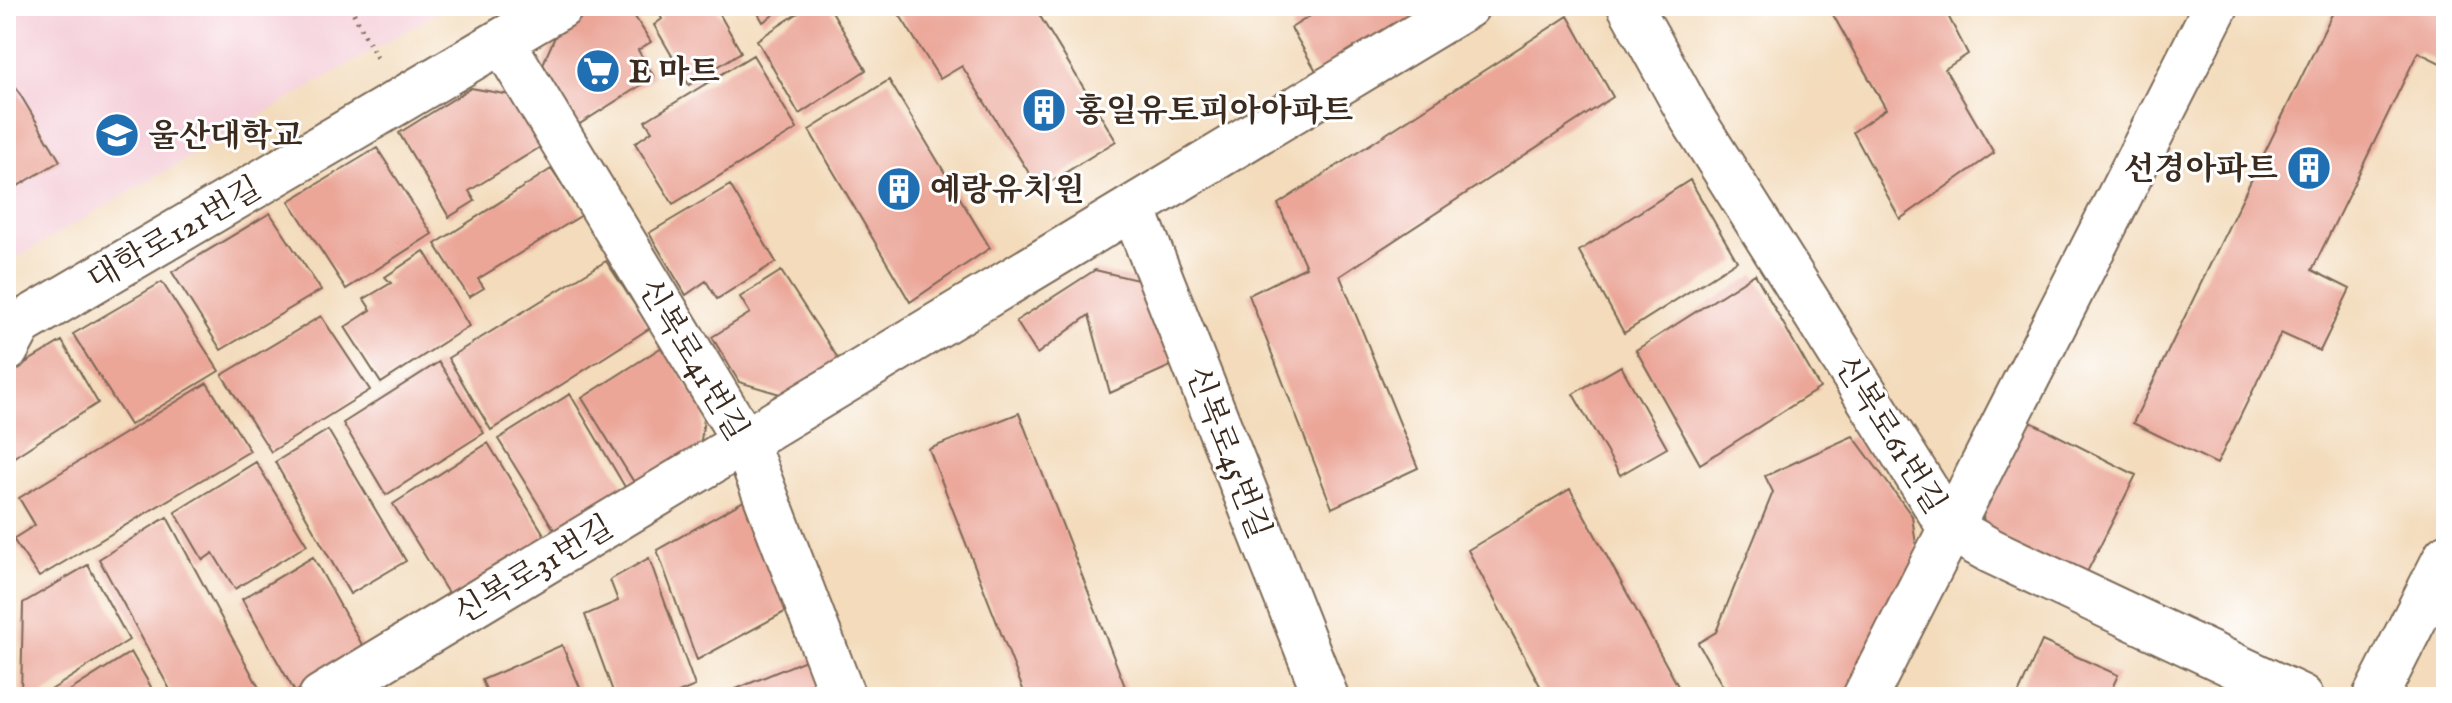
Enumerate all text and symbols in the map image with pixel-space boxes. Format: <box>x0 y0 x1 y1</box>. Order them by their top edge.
supermarket icon: E 마트 <box>574 47 622 95</box>
place label: E 마트 <box>629 53 720 94</box>
building icon: 홍일유토피아아파트 <box>1020 86 1068 134</box>
place label: 홍일유토피아아파트 <box>1075 92 1353 133</box>
school or university icon: 울산대학교 <box>93 111 141 159</box>
place label: 울산대학교 <box>148 117 303 158</box>
building icon: 선경아파트 <box>2285 144 2333 192</box>
place label: 선경아파트 <box>2123 150 2278 191</box>
building icon: 예랑유치원 <box>875 165 923 213</box>
street label: 대학로121번길 <box>81 169 269 301</box>
place label: 예랑유치원 <box>930 171 1085 212</box>
street label: 신복로41번길 <box>627 272 756 449</box>
street label: 신복로61번길 <box>1824 348 1954 522</box>
street label: 신복로45번길 <box>1175 361 1278 545</box>
street label: 신복로31번길 <box>447 508 621 635</box>

